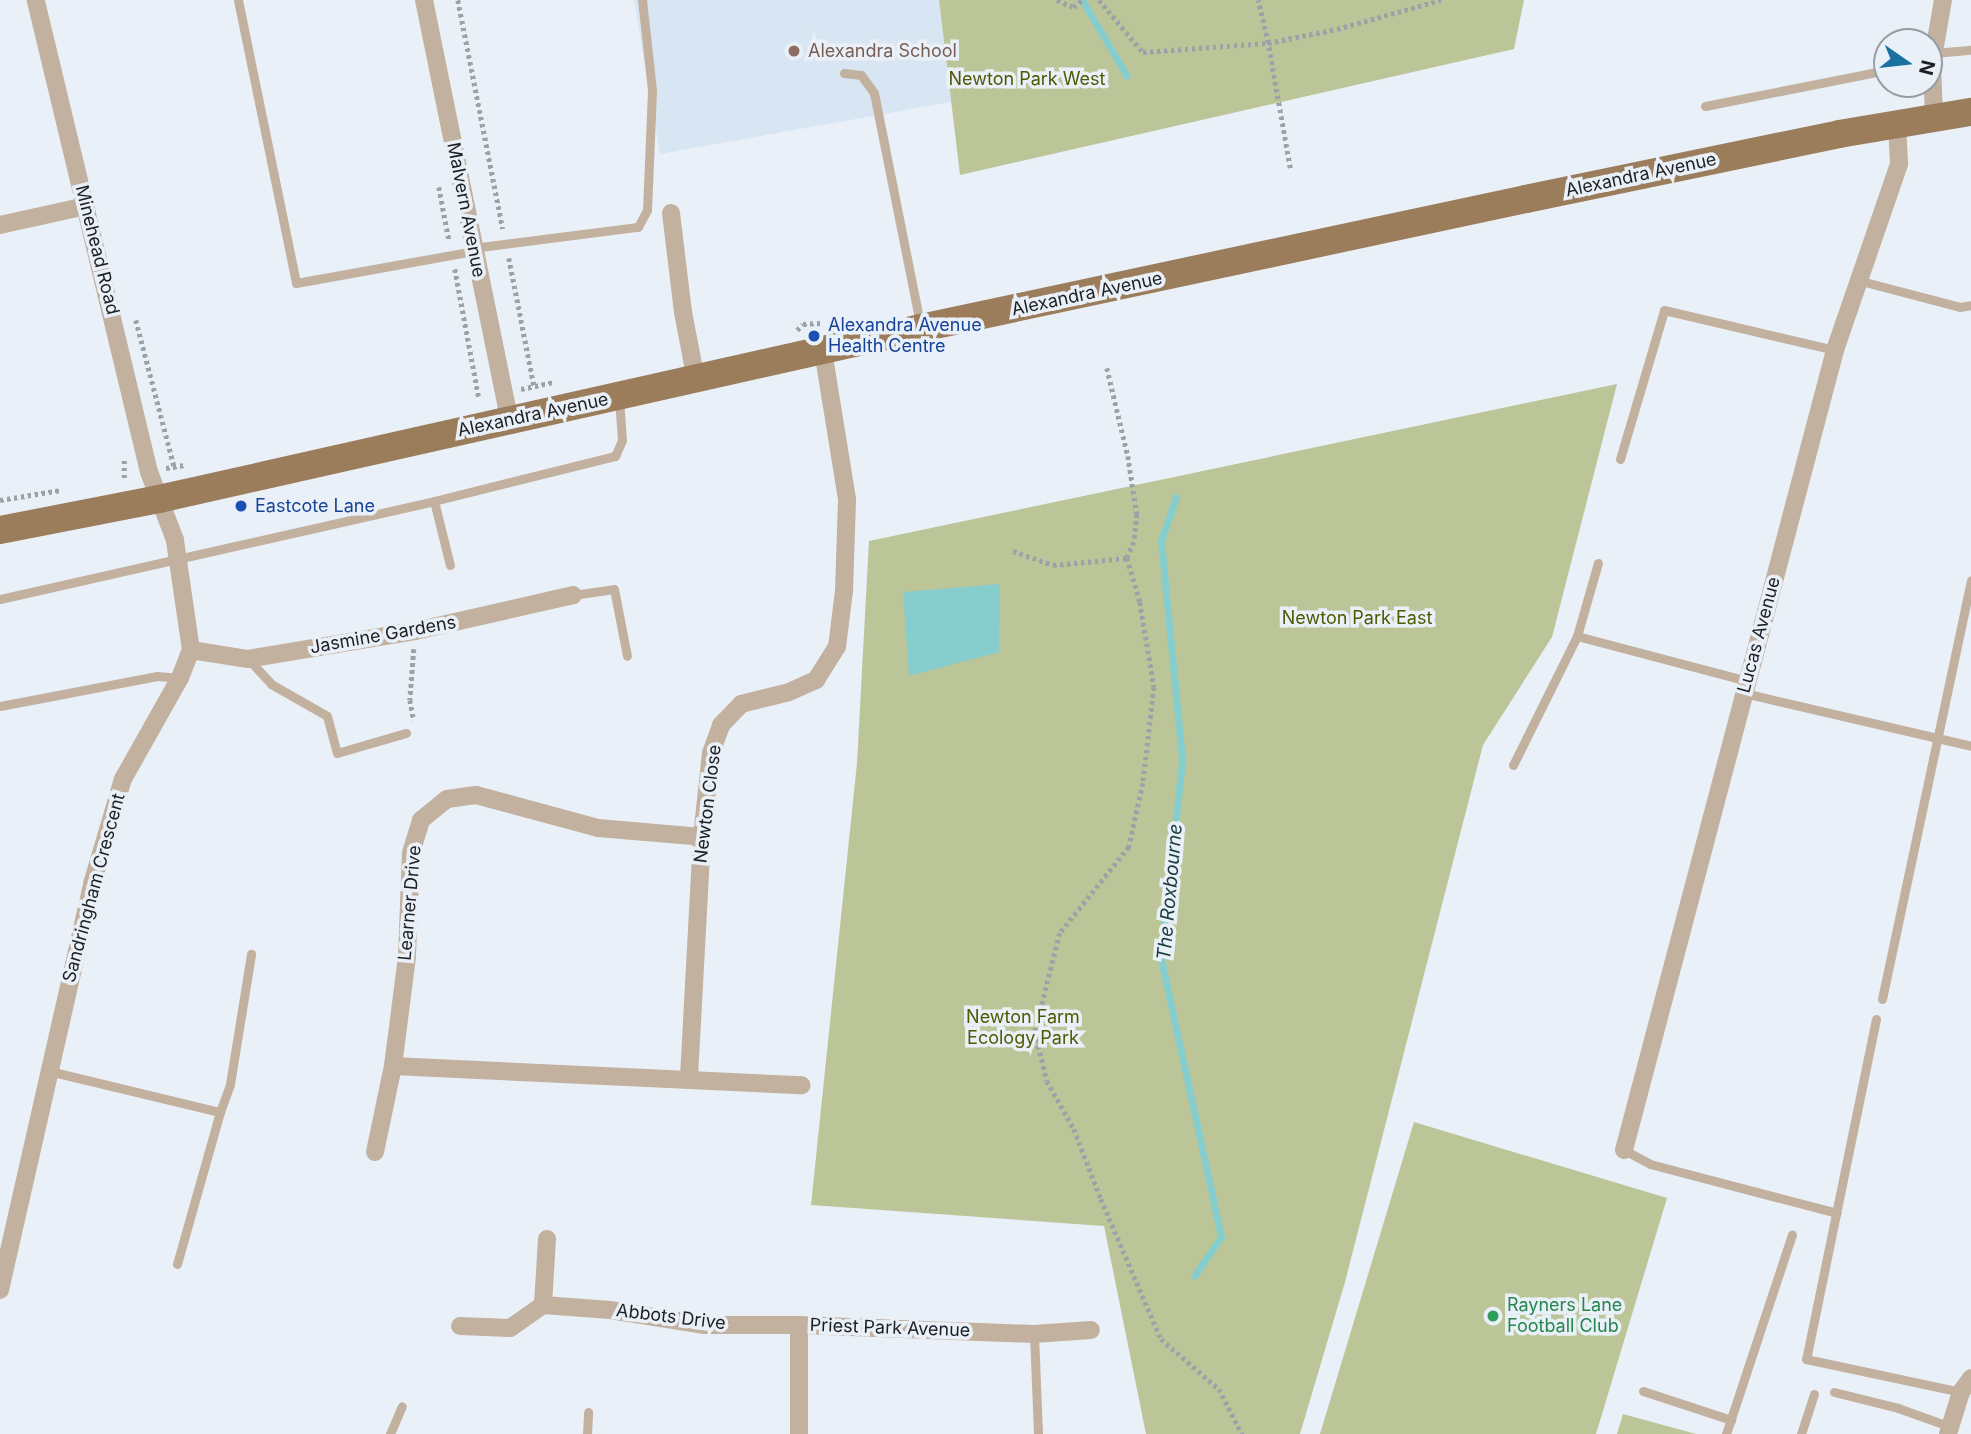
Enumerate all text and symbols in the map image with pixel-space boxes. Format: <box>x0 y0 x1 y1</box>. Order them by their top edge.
north arrow <box>1873 28 1943 98</box>
place label: Alexandra School <box>808 40 957 62</box>
marker: Alexandra School <box>786 43 802 59</box>
text: N <box>1914 58 1940 78</box>
park label: Newton Park West <box>949 68 1105 90</box>
street label: Malvern Avenue <box>442 141 490 279</box>
street label: Alexandra Avenue <box>1564 148 1718 202</box>
street label: Minehead Road <box>70 183 124 317</box>
street label: Alexandra Avenue <box>1010 267 1164 321</box>
place label: Alexandra Avenue Health Centre <box>828 315 982 358</box>
marker: Alexandra Avenue Health Centre <box>806 328 822 344</box>
street label: Alexandra Avenue <box>456 388 610 442</box>
place label: Eastcote Lane <box>255 495 375 517</box>
marker: Eastcote Lane <box>233 498 249 514</box>
street label: Lucas Avenue <box>1733 575 1785 695</box>
park label: Newton Park East <box>1282 607 1432 629</box>
street label: Jasmine Gardens <box>308 612 458 658</box>
street label: Newton Close <box>690 744 726 864</box>
street label: Sandringham Crescent <box>58 791 130 985</box>
water label: The Roxbourne <box>1153 823 1187 961</box>
street label: Learner Drive <box>394 844 426 962</box>
park label: Newton Farm Ecology Park <box>966 1007 1080 1050</box>
place label: Rayners Lane Football Club <box>1507 1295 1622 1338</box>
street label: Abbots Drive <box>615 1300 727 1334</box>
marker: Rayners Lane Football Club <box>1485 1308 1501 1324</box>
street label: Priest Park Avenue <box>809 1314 971 1342</box>

